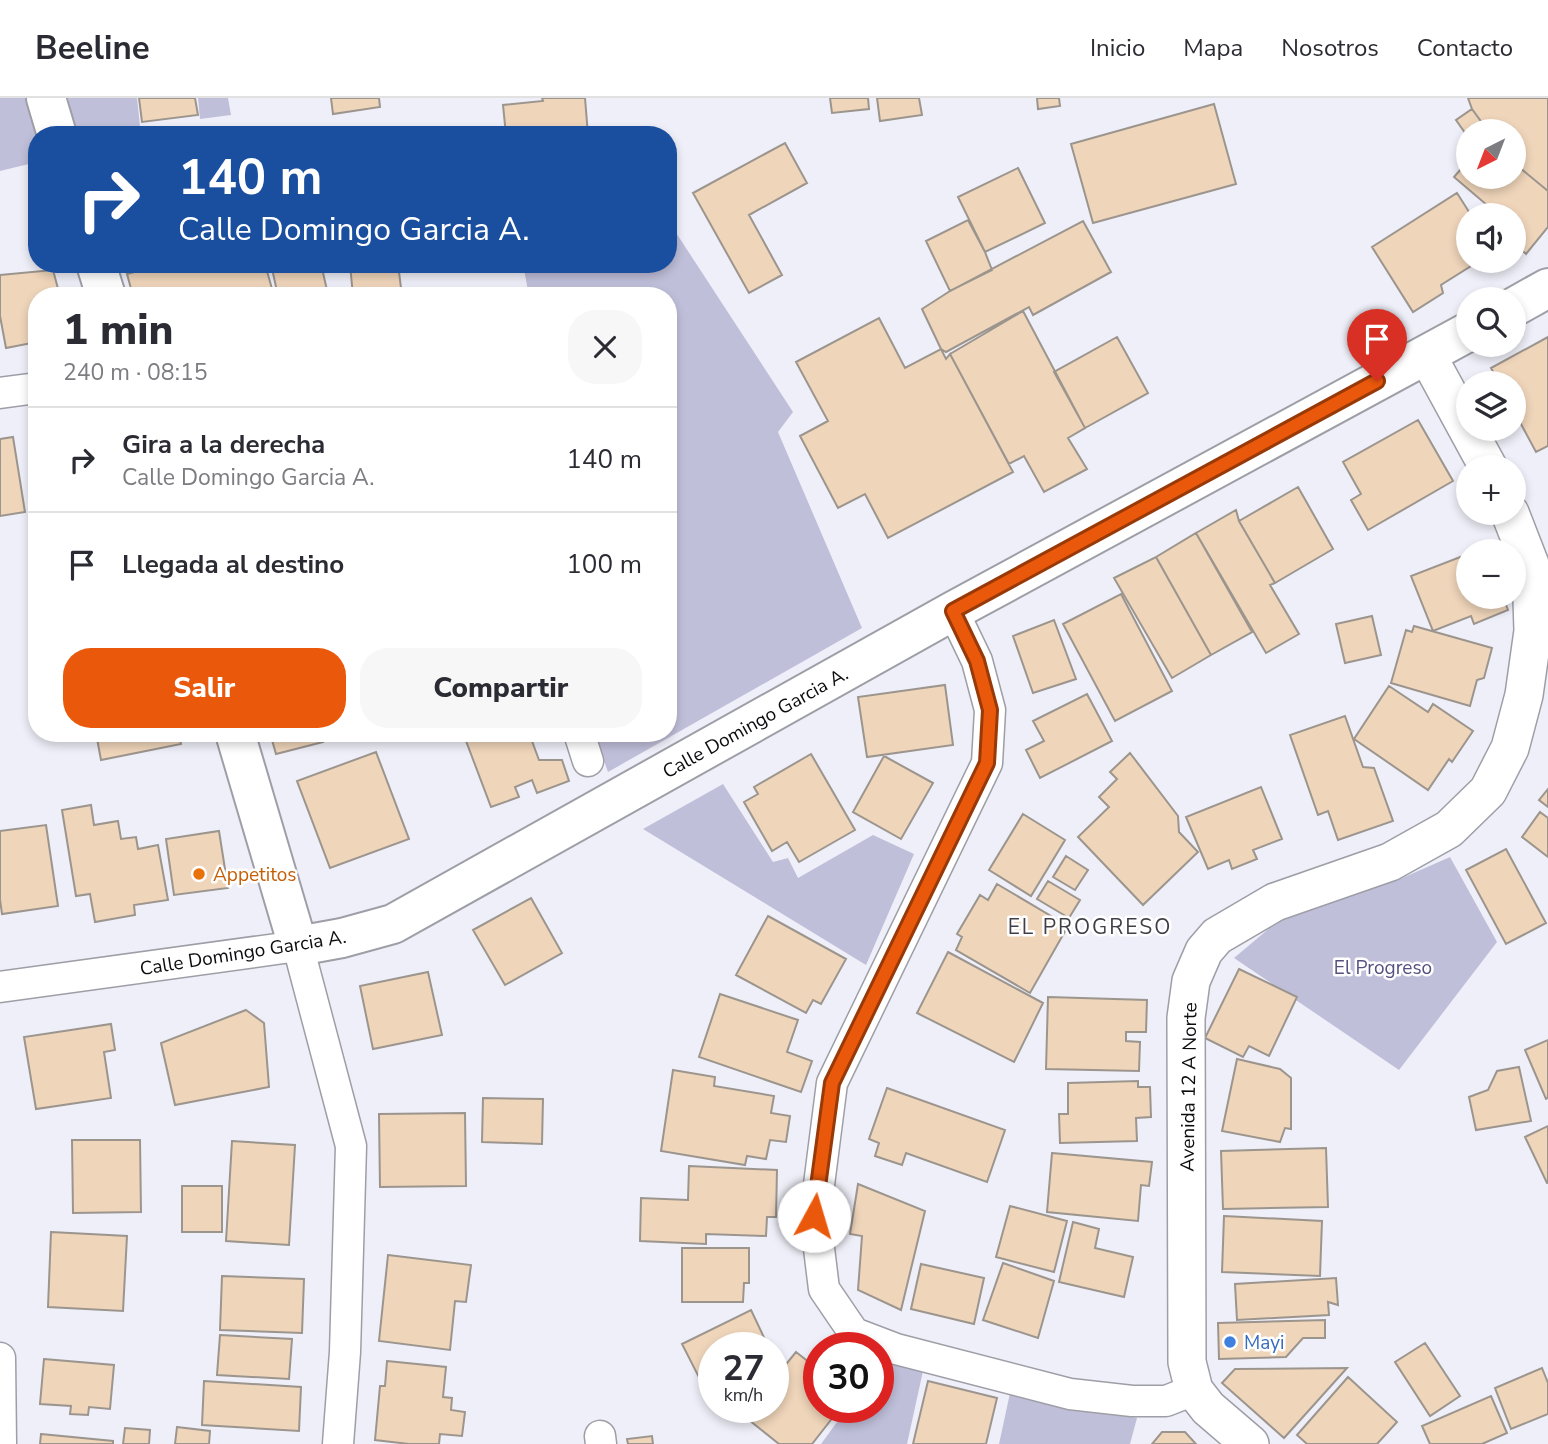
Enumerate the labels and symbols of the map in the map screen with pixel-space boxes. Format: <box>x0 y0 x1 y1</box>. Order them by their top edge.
north arrow <box>1456 119 1526 189</box>
pin <box>1347 309 1407 381</box>
street label: Calle Domingo Garcia A. <box>658 661 853 785</box>
place label: Appetitos <box>213 862 296 888</box>
marker: Appetitos <box>191 866 207 882</box>
district label: EL PROGRESO <box>1008 913 1172 941</box>
street label: Calle Domingo Garcia A. <box>138 924 348 982</box>
park label: El Progreso <box>1334 955 1432 981</box>
street label: Avenida 12 A Norte <box>1175 1002 1203 1172</box>
position arrow <box>777 1179 851 1253</box>
place label: Mayi <box>1244 1330 1284 1356</box>
speed limit sign: 30 <box>803 1332 894 1423</box>
marker: Mayi <box>1222 1334 1238 1350</box>

